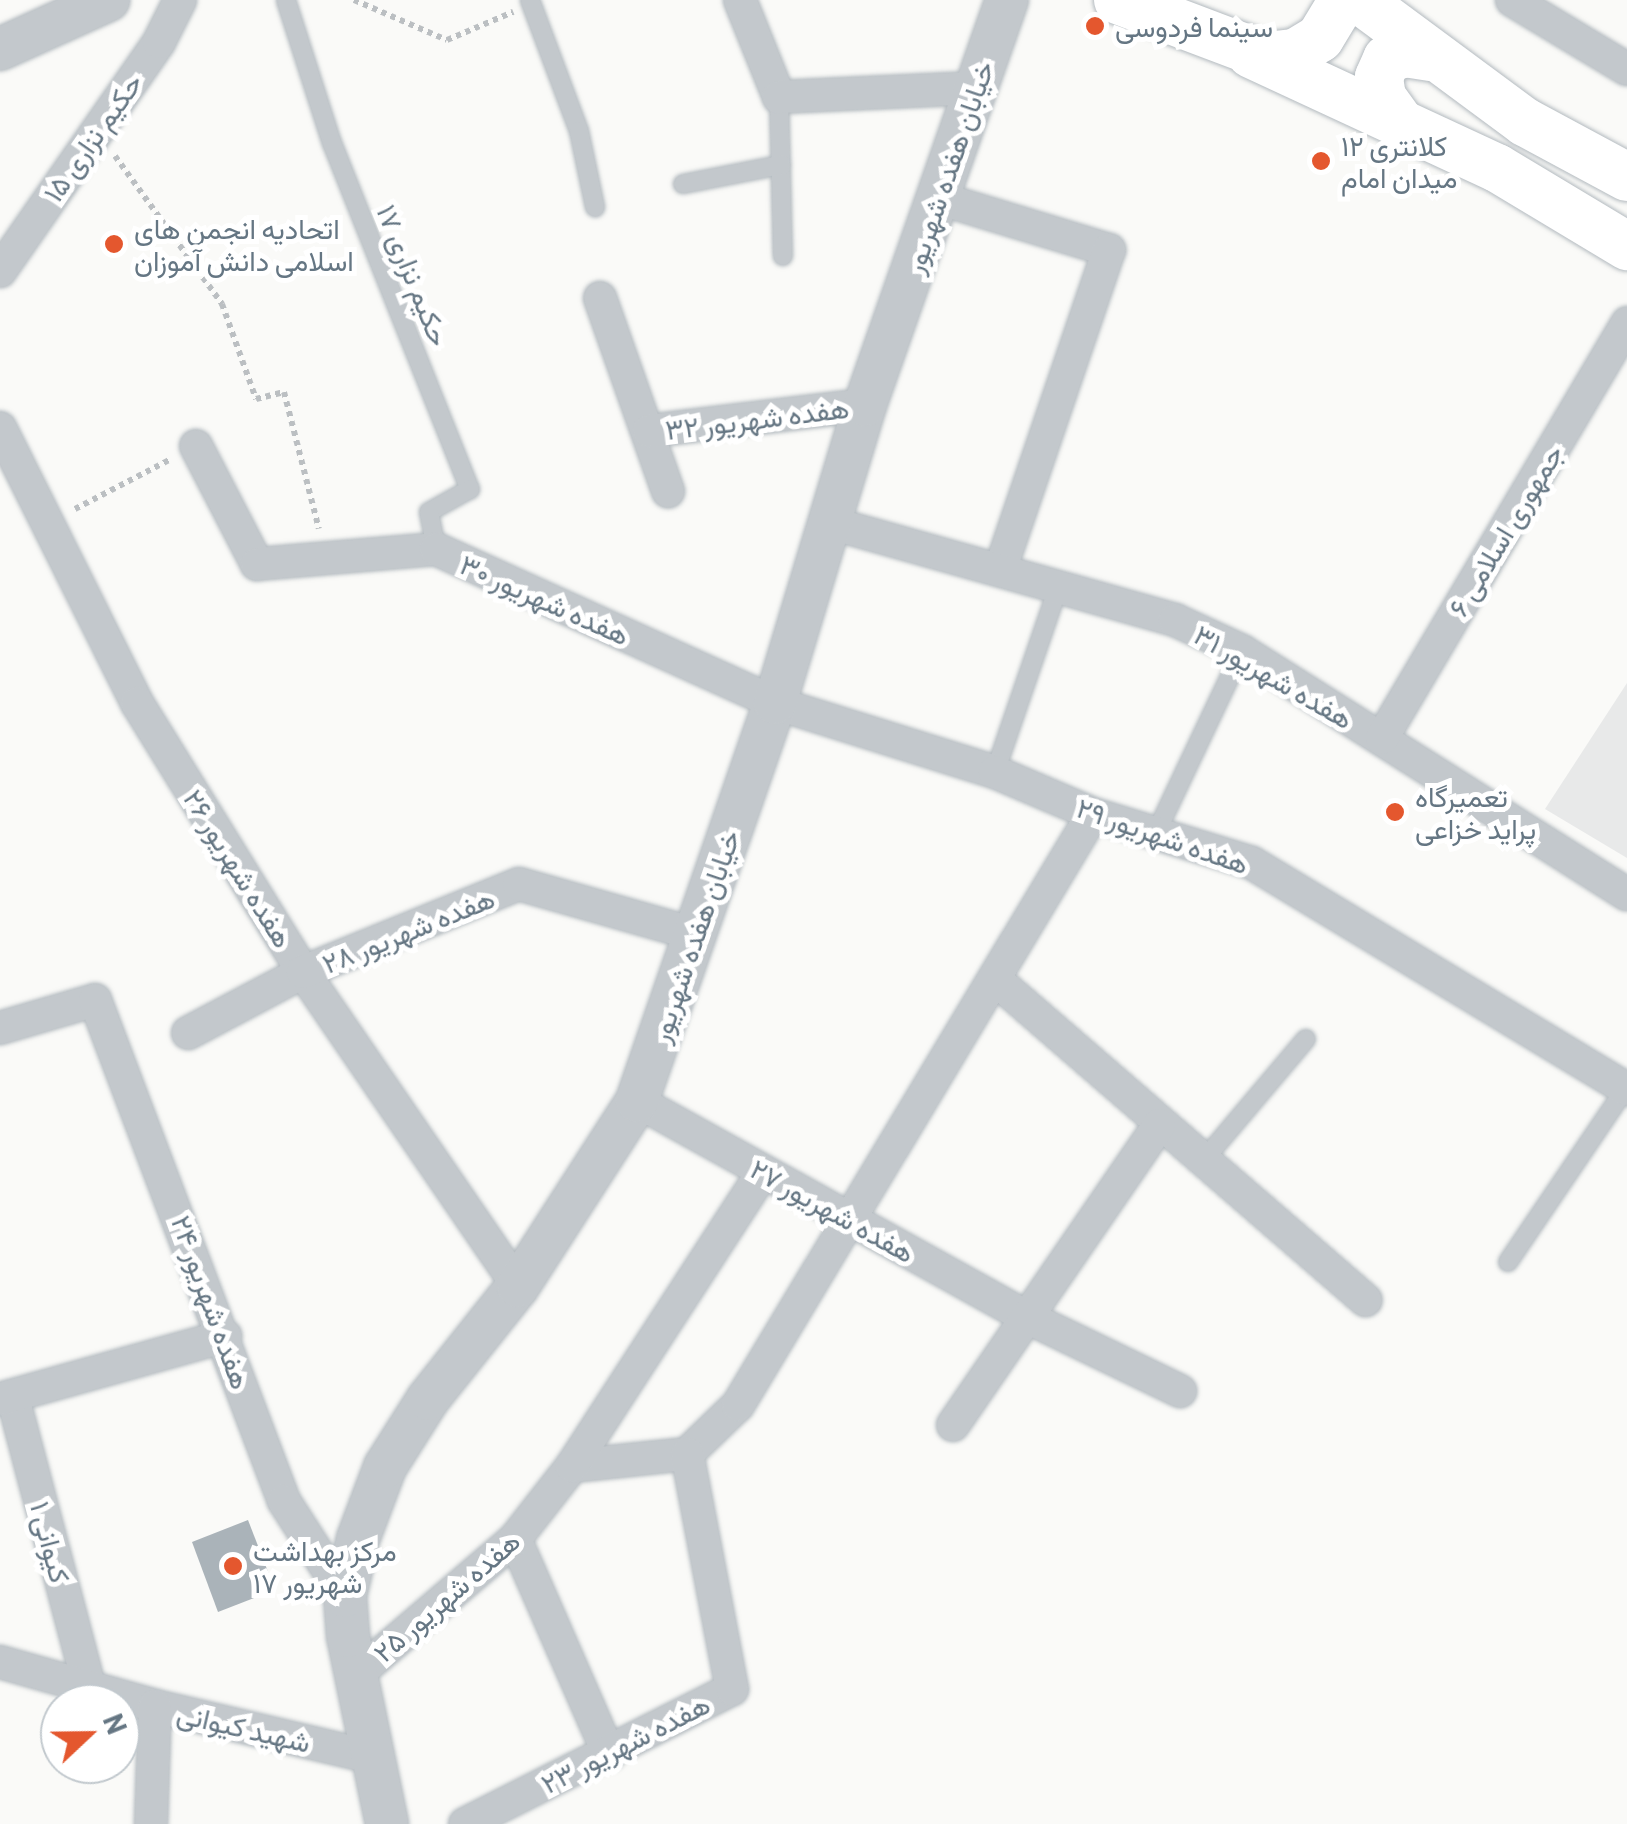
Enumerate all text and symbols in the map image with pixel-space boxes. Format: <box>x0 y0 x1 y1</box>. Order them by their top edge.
place label: سینما فردوسی <box>1115 9 1273 43</box>
marker: سینما فردوسی <box>1084 15 1106 37</box>
street label: خیابان هفده شهریور <box>896 56 1000 278</box>
street label: حکیم نزاری ۱۵ <box>35 66 149 208</box>
place label: کلانتری ۱۲ میدان امام <box>1341 128 1457 194</box>
marker: کلانتری ۱۲ میدان امام <box>1310 150 1332 172</box>
street label: حکیم نزاری ۱۷ <box>370 199 458 351</box>
place label: اتحادیه انجمن های اسلامی دانش آموزان <box>134 211 354 277</box>
marker: اتحادیه انجمن های اسلامی دانش آموزان <box>103 233 125 255</box>
street label: هفده شهریور ۳۲ <box>663 390 851 446</box>
street label: جمهوری اسلامی ۶ <box>1441 438 1569 622</box>
street label: هفده شهریور ۳۰ <box>455 547 635 651</box>
street label: هفده شهریور ۳۱ <box>1188 617 1360 735</box>
place label: تعمیرگاه پراید خزاعی <box>1415 779 1536 845</box>
street label: هفده شهریور ۲۶ <box>177 783 301 953</box>
street label: هفده شهریور ۲۹ <box>1073 790 1253 880</box>
marker: تعمیرگاه پراید خزاعی <box>1384 801 1406 823</box>
street label: خیابان هفده شهریور <box>642 825 746 1047</box>
street label: هفده شهریور ۲۸ <box>317 880 499 980</box>
street label: هفده شهریور ۲۷ <box>745 1151 921 1269</box>
street label: هفده شهریور ۲۴ <box>165 1211 259 1393</box>
street label: کیوانی ۱ <box>24 1498 78 1586</box>
street label: هفده شهریور ۲۵ <box>366 1523 526 1669</box>
place label: مرکز بهداشت ۱۷ شهریور <box>253 1533 397 1599</box>
marker: مرکز بهداشت ۱۷ شهریور <box>222 1555 244 1577</box>
north arrow <box>40 1684 140 1784</box>
street label: هفده شهریور ۲۳ <box>535 1686 715 1800</box>
street label: شهید کیوانی <box>174 1695 314 1759</box>
text: N <box>97 1709 135 1739</box>

